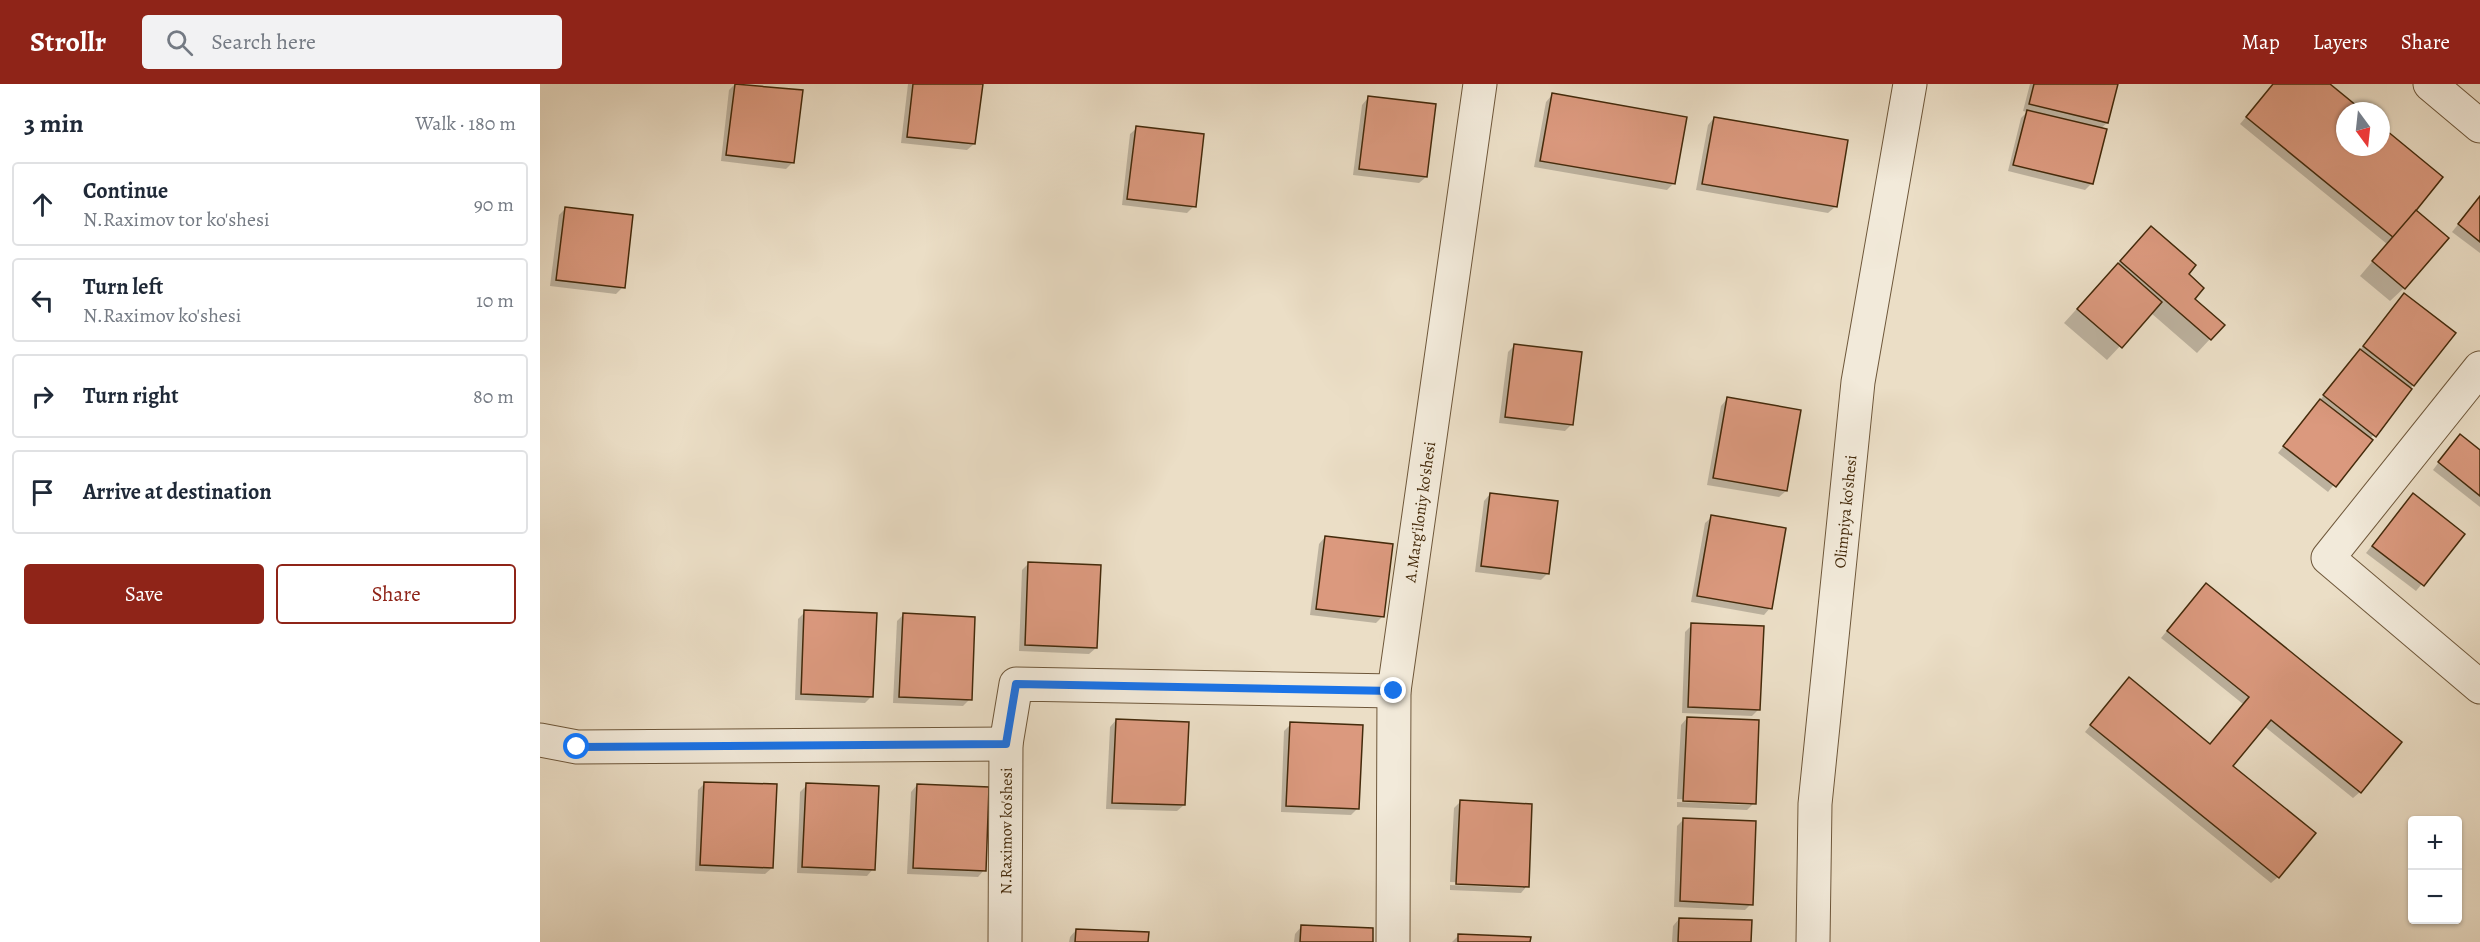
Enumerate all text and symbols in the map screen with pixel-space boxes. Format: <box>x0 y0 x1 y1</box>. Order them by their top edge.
search box <box>142 15 562 69</box>
text: Strollr <box>30 23 106 61</box>
icon: search <box>163 26 196 59</box>
text: Search here <box>211 27 316 57</box>
text: Map <box>2241 28 2280 56</box>
text: Layers <box>2313 28 2368 56</box>
text: Share <box>2401 28 2450 56</box>
north arrow <box>2336 102 2390 156</box>
text: 3 min <box>24 106 84 141</box>
text: Walk · 180 m <box>415 110 516 137</box>
text: Continue <box>83 176 168 206</box>
icon: ahead <box>26 188 59 221</box>
text: 90 m <box>474 191 514 218</box>
text: N.Raximov tor ko'shesi <box>83 206 270 233</box>
text: Turn left <box>83 272 163 302</box>
icon: left <box>26 284 59 317</box>
text: 10 m <box>476 287 514 314</box>
text: N.Raximov ko'shesi <box>83 302 241 329</box>
icon: right <box>26 380 59 413</box>
text: Turn right <box>83 381 179 411</box>
text: 80 m <box>473 383 514 410</box>
street label: A.Marg'iloniy ko'shesi <box>1399 440 1441 585</box>
street label: Olimpiya ko'shesi <box>1829 454 1863 569</box>
icon: arrive <box>26 476 59 509</box>
text: Arrive at destination <box>83 477 272 507</box>
button: Save <box>24 564 264 624</box>
button: Share <box>276 564 516 624</box>
route end <box>1380 677 1406 703</box>
route start <box>563 733 589 759</box>
street label: N.Raximov ko'shesi <box>995 767 1018 895</box>
map controls <box>2408 816 2462 924</box>
button: + <box>2408 816 2462 870</box>
button: − <box>2408 870 2462 924</box>

